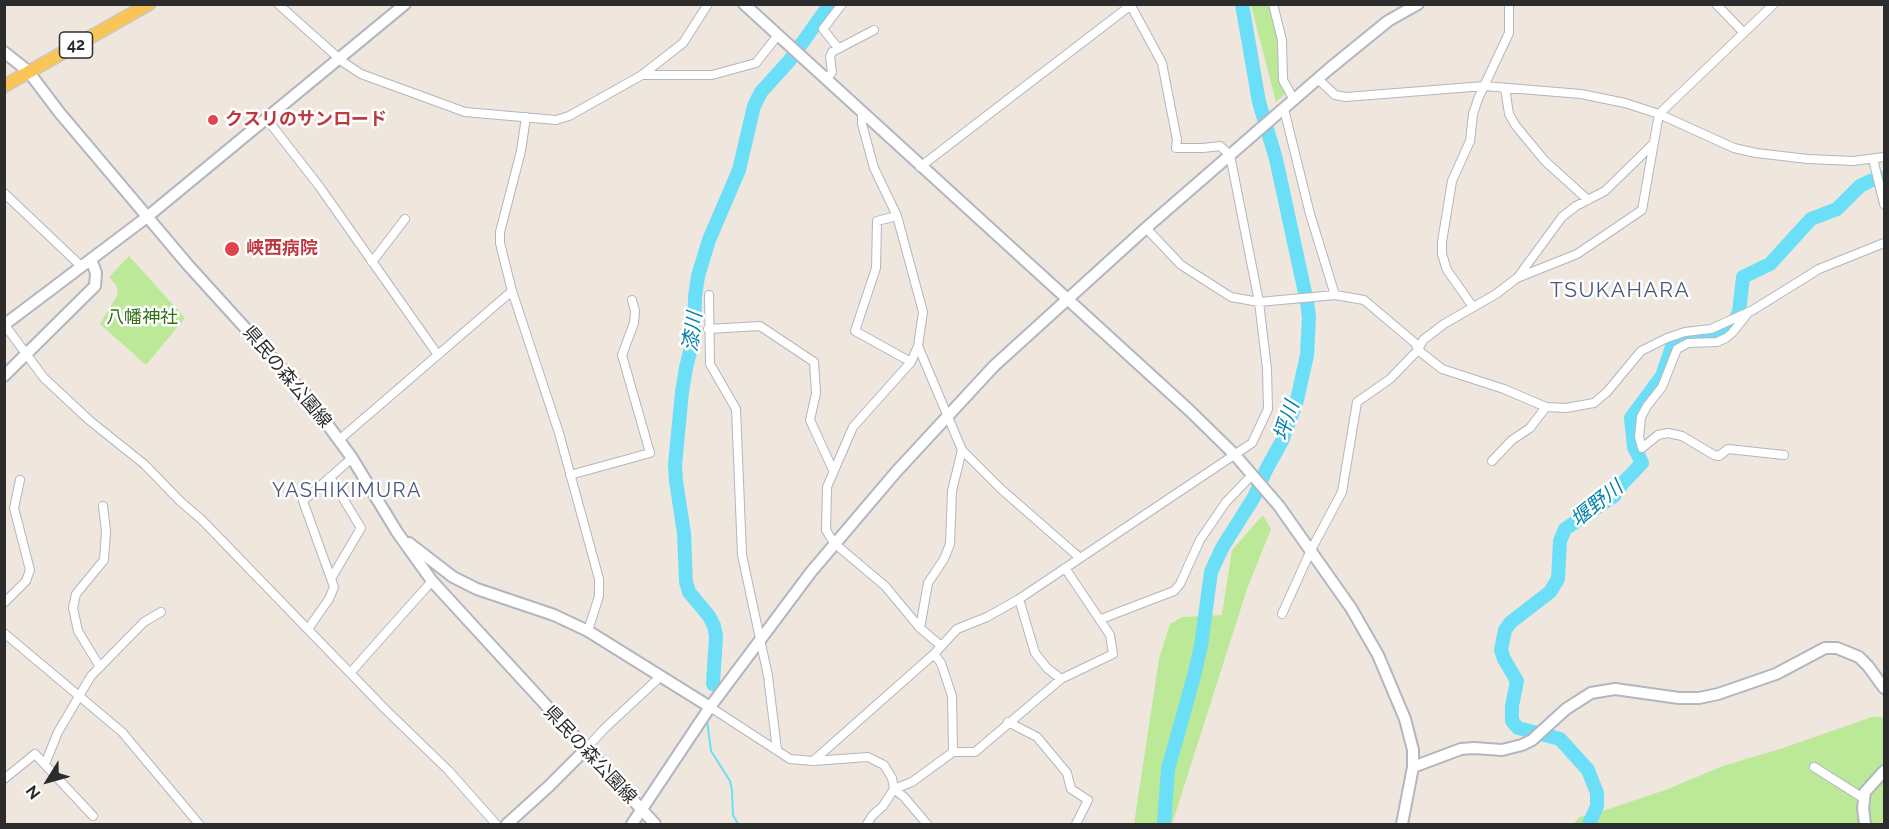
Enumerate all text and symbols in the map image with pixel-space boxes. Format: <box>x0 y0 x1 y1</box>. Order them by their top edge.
road number: 42 <box>60 32 92 58</box>
place label: クスリのサンロード <box>225 109 387 131</box>
marker: クスリのサンロード <box>206 113 220 127</box>
place label: 峡西病院 <box>246 238 318 260</box>
marker: 峡西病院 <box>223 240 241 258</box>
district label: TSUKAHARA <box>1550 278 1690 304</box>
park label: 八幡神社 <box>106 307 178 329</box>
water label: 漆川 <box>679 311 707 353</box>
street label: 県民の森公園線 <box>238 322 336 432</box>
water label: 坪川 <box>1269 398 1305 444</box>
water label: 堰野川 <box>1566 476 1628 532</box>
district label: YASHIKIMURA <box>272 479 422 503</box>
street label: 県民の森公園線 <box>539 702 641 808</box>
north arrow <box>18 751 78 811</box>
text: N <box>22 782 44 803</box>

